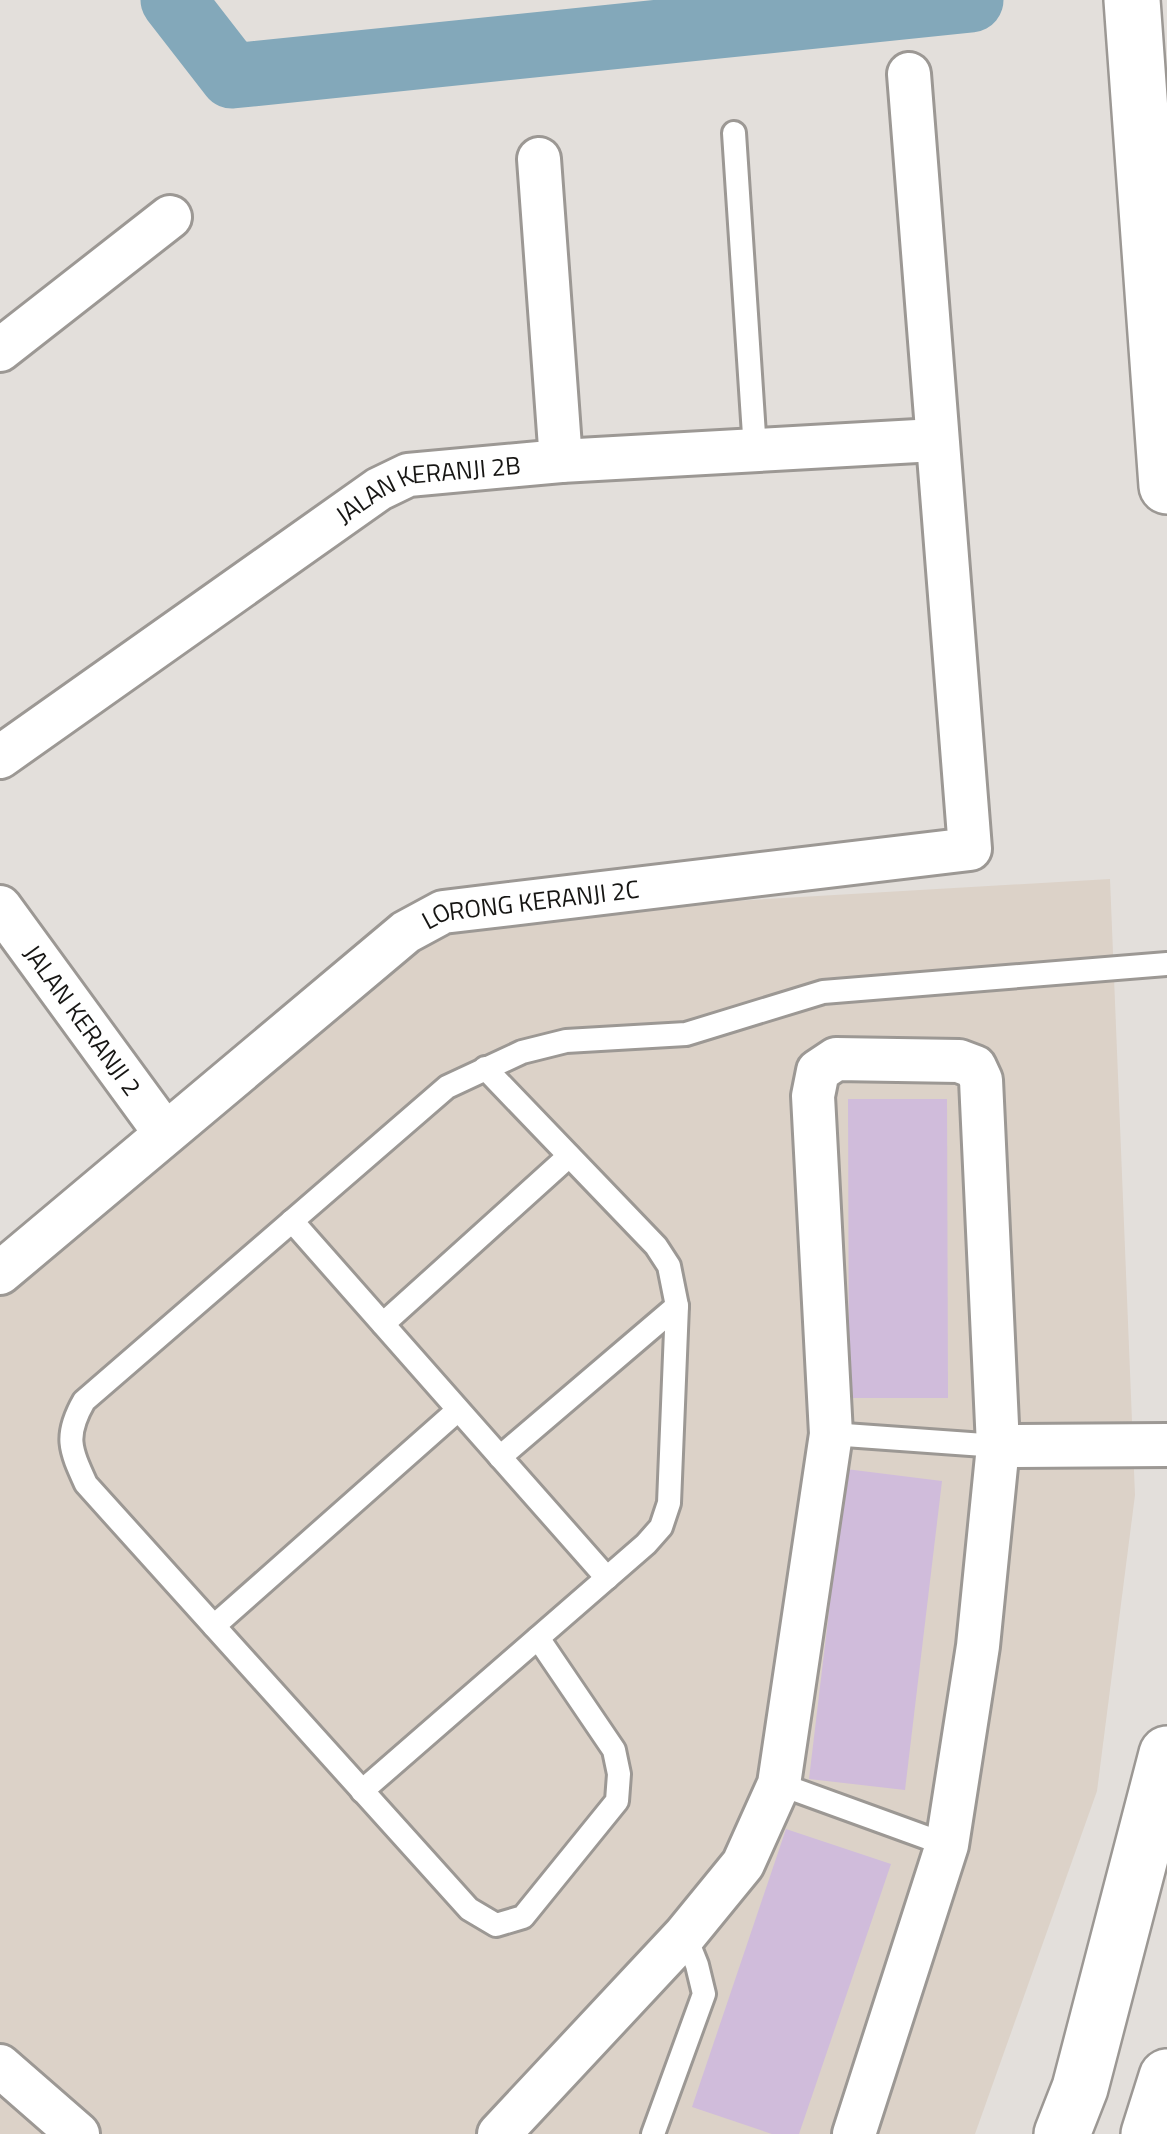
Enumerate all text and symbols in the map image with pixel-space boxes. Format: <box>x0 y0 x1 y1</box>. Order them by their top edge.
street label: JALAN KERANJI 2B <box>328 446 522 533</box>
street label: LORONG KERANJI 2C <box>415 870 641 939</box>
street label: JALAN KERANJI 2 <box>14 936 151 1104</box>

